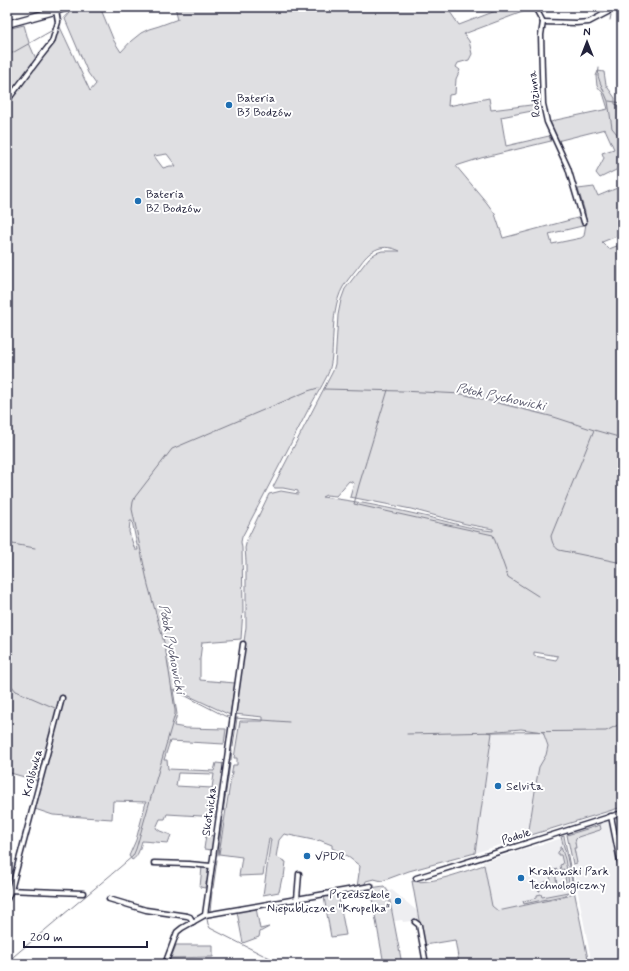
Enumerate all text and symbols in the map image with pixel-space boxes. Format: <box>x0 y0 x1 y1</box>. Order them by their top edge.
north arrow <box>567 22 607 62</box>
text: N <box>583 26 591 40</box>
street label: Rodzinna <box>525 69 545 118</box>
place label: Bateria B3 Bodzów <box>237 91 292 121</box>
marker: Bateria B3 Bodzów <box>224 100 234 110</box>
place label: Bateria B2 Bodzów <box>146 187 201 217</box>
marker: Bateria B2 Bodzów <box>133 196 143 206</box>
water label: Potok Pychowicki <box>455 380 549 416</box>
water label: Potok Pychowicki <box>155 603 189 697</box>
street label: Królówka <box>19 748 47 798</box>
place label: Selvita <box>506 779 544 795</box>
marker: Selvita <box>493 781 503 791</box>
street label: Skotnicka <box>199 784 222 837</box>
street label: Podole <box>500 825 533 849</box>
place label: VPDR <box>315 849 345 865</box>
marker: VPDR <box>302 851 312 861</box>
place label: Krakowski Park Technologiczny <box>529 864 609 894</box>
marker: Krakowski Park Technologiczny <box>516 873 526 883</box>
place label: Przedszkole Niepubliczne "Kropelka" <box>267 887 390 917</box>
marker: Przedszkole Niepubliczne "Kropelka" <box>393 896 403 906</box>
scale bar <box>24 923 147 949</box>
text: 200 m <box>30 930 63 946</box>

